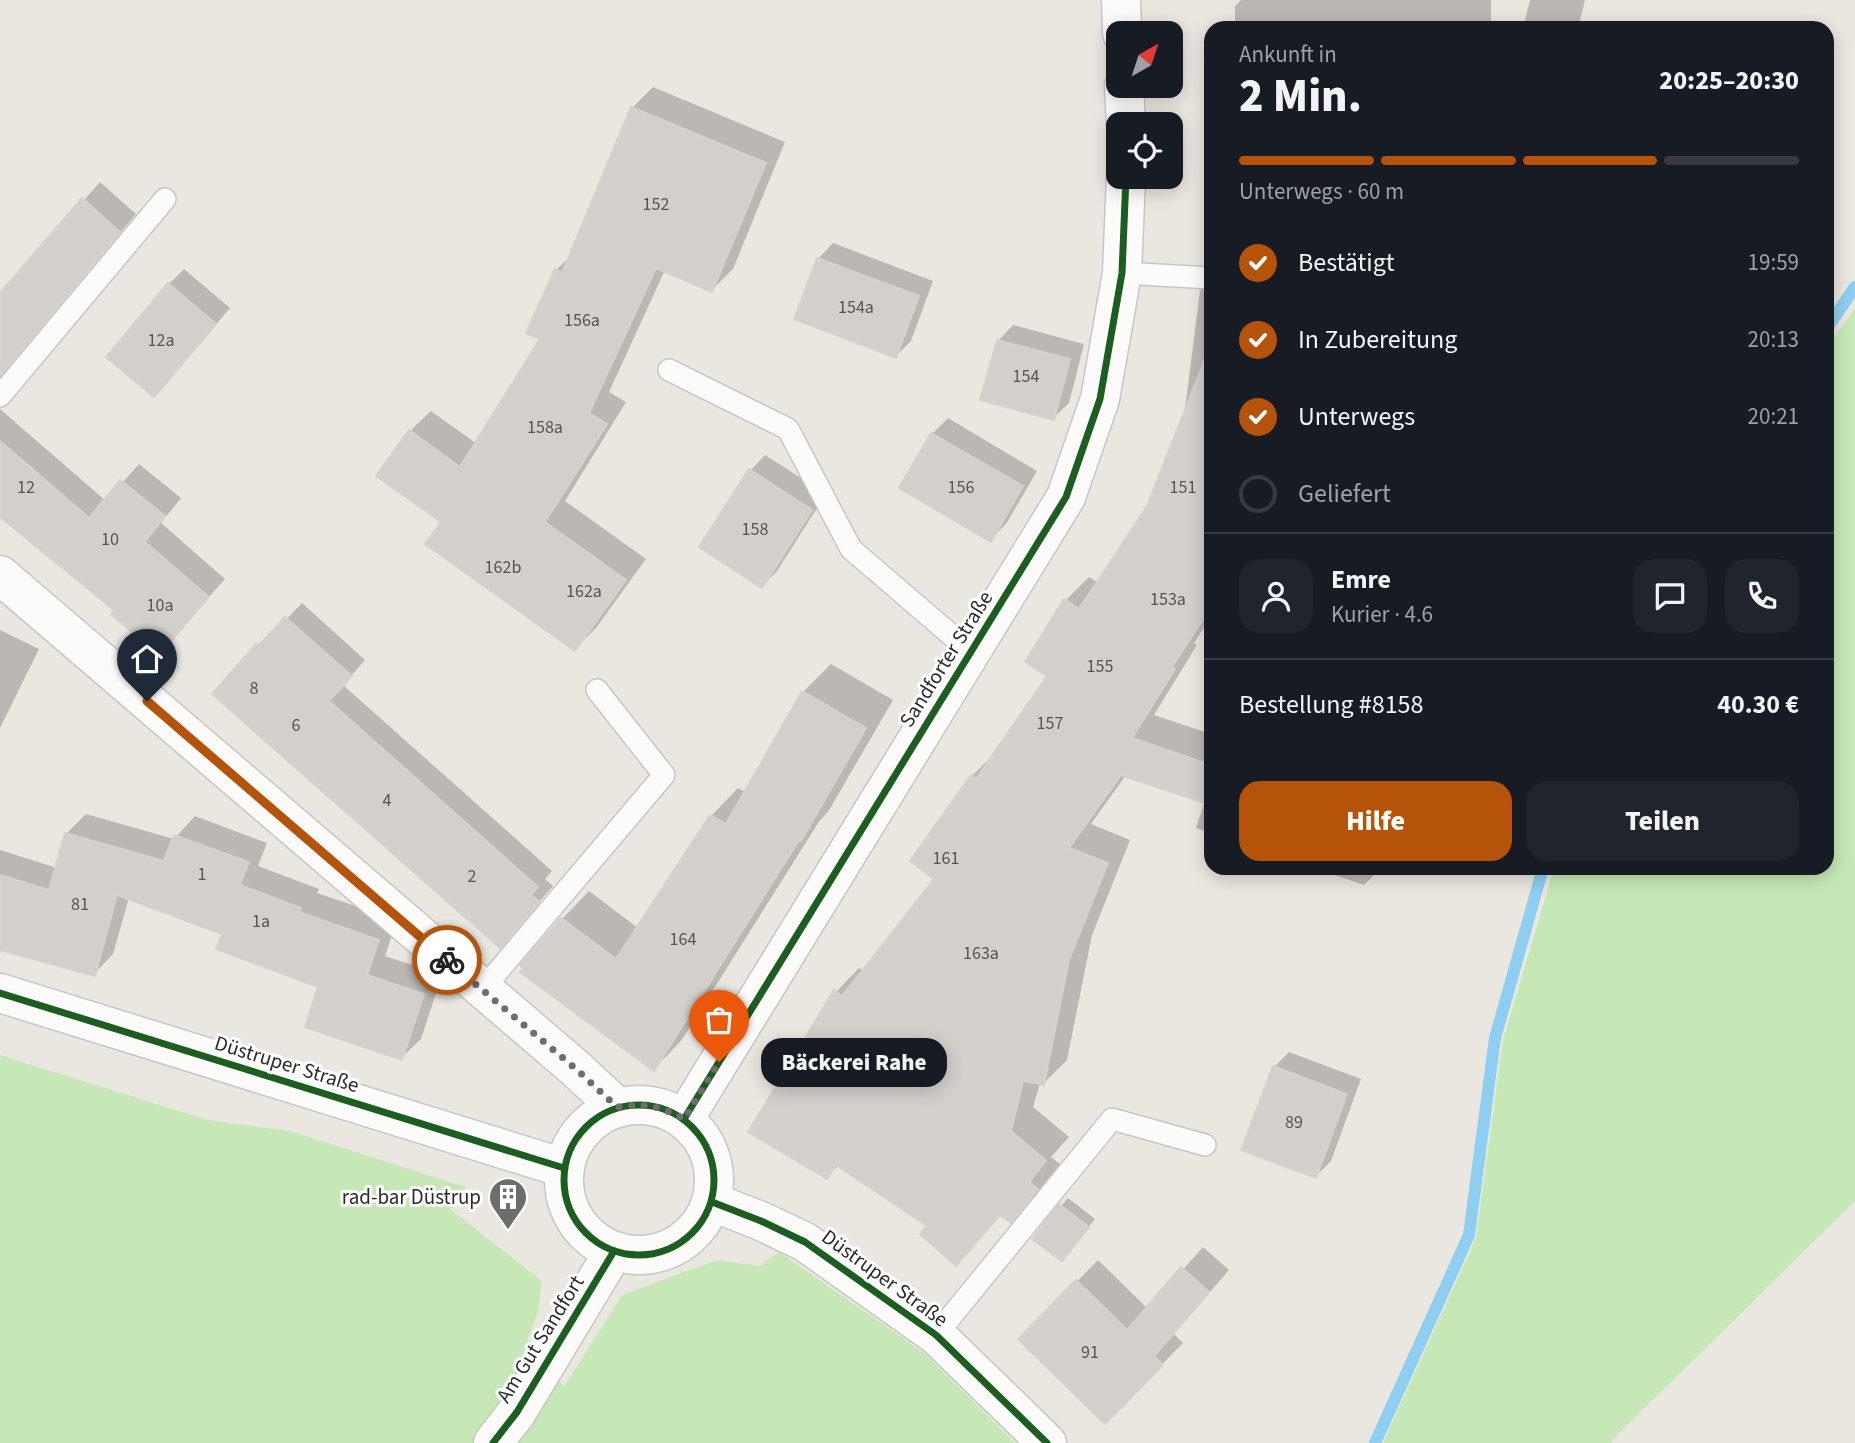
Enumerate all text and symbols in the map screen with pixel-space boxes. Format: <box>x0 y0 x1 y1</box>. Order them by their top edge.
north arrow <box>1106 21 1183 98</box>
map controls <box>1106 21 1183 189</box>
text: Ankunft in <box>1239 38 1337 71</box>
text: 20:25–20:30 <box>1659 62 1799 99</box>
text: 2 Min. <box>1239 64 1362 129</box>
button: locate <box>1106 112 1183 189</box>
text: Unterwegs · 60 m <box>1239 175 1404 208</box>
house number: 152 <box>643 192 669 217</box>
icon: check <box>1239 244 1277 282</box>
text: Bestätigt <box>1298 244 1395 281</box>
text: 19:59 <box>1748 246 1799 279</box>
house number: 154a <box>838 295 874 320</box>
house number: 156a <box>564 308 600 333</box>
icon: check <box>1239 321 1277 359</box>
text: In Zubereitung <box>1298 321 1457 358</box>
text: 20:13 <box>1748 323 1799 356</box>
house number: 12a <box>148 328 174 353</box>
house number: 154 <box>1013 364 1039 389</box>
icon: check <box>1239 398 1277 436</box>
text: Unterwegs <box>1298 398 1415 435</box>
text: 20:21 <box>1748 400 1799 433</box>
house number: 158a <box>527 415 563 440</box>
house number: 12 <box>17 475 35 500</box>
house number: 156 <box>948 475 974 500</box>
house number: 151 <box>1170 475 1196 500</box>
text: Geliefert <box>1298 475 1391 512</box>
house number: 158 <box>742 517 768 542</box>
house number: 10 <box>101 527 119 552</box>
house number: 162b <box>485 555 521 580</box>
button: person <box>1239 559 1313 633</box>
button: chat <box>1633 559 1707 633</box>
button: phone <box>1725 559 1799 633</box>
text: Emre <box>1331 561 1391 598</box>
house number: 162a <box>566 579 602 604</box>
street label: Sandforter Straße <box>892 585 1000 733</box>
house number: 153a <box>1150 587 1186 612</box>
house number: 10a <box>147 593 173 618</box>
text: Kurier · 4.6 <box>1331 598 1433 631</box>
pin <box>117 629 177 701</box>
icon: home <box>128 640 166 678</box>
house number: 155 <box>1087 654 1113 679</box>
house number: 8 <box>250 676 259 701</box>
text: Bestellung #8158 <box>1239 686 1423 723</box>
text: 40.30 € <box>1717 686 1799 723</box>
house number: 157 <box>1037 711 1063 736</box>
house number: 6 <box>292 713 301 738</box>
button: Hilfe <box>1239 781 1512 861</box>
button: Teilen <box>1526 781 1799 861</box>
house number: 4 <box>383 788 392 813</box>
house number: 161 <box>933 846 959 871</box>
house number: 1 <box>198 862 206 887</box>
house number: 2 <box>468 864 477 889</box>
house number: 81 <box>71 892 89 917</box>
house number: 1a <box>252 909 270 934</box>
courier <box>412 925 482 995</box>
house number: 164 <box>670 927 696 952</box>
icon: bike <box>428 941 466 979</box>
house number: 163a <box>963 941 999 966</box>
pin <box>689 990 749 1062</box>
icon: bag <box>700 1001 738 1039</box>
street label: Düstruper Straße <box>211 1028 363 1100</box>
callout: Bäckerei Rahe <box>761 1038 946 1086</box>
text: Bäckerei Rahe <box>781 1046 927 1079</box>
house number: 89 <box>1285 1110 1303 1135</box>
building icon: rad-bar Düstrup <box>487 1176 529 1231</box>
place label: rad-bar Düstrup <box>342 1182 481 1212</box>
street label: Düstruper Straße <box>816 1222 954 1334</box>
street label: Am Gut Sandfort <box>489 1269 591 1409</box>
house number: 91 <box>1081 1340 1099 1365</box>

